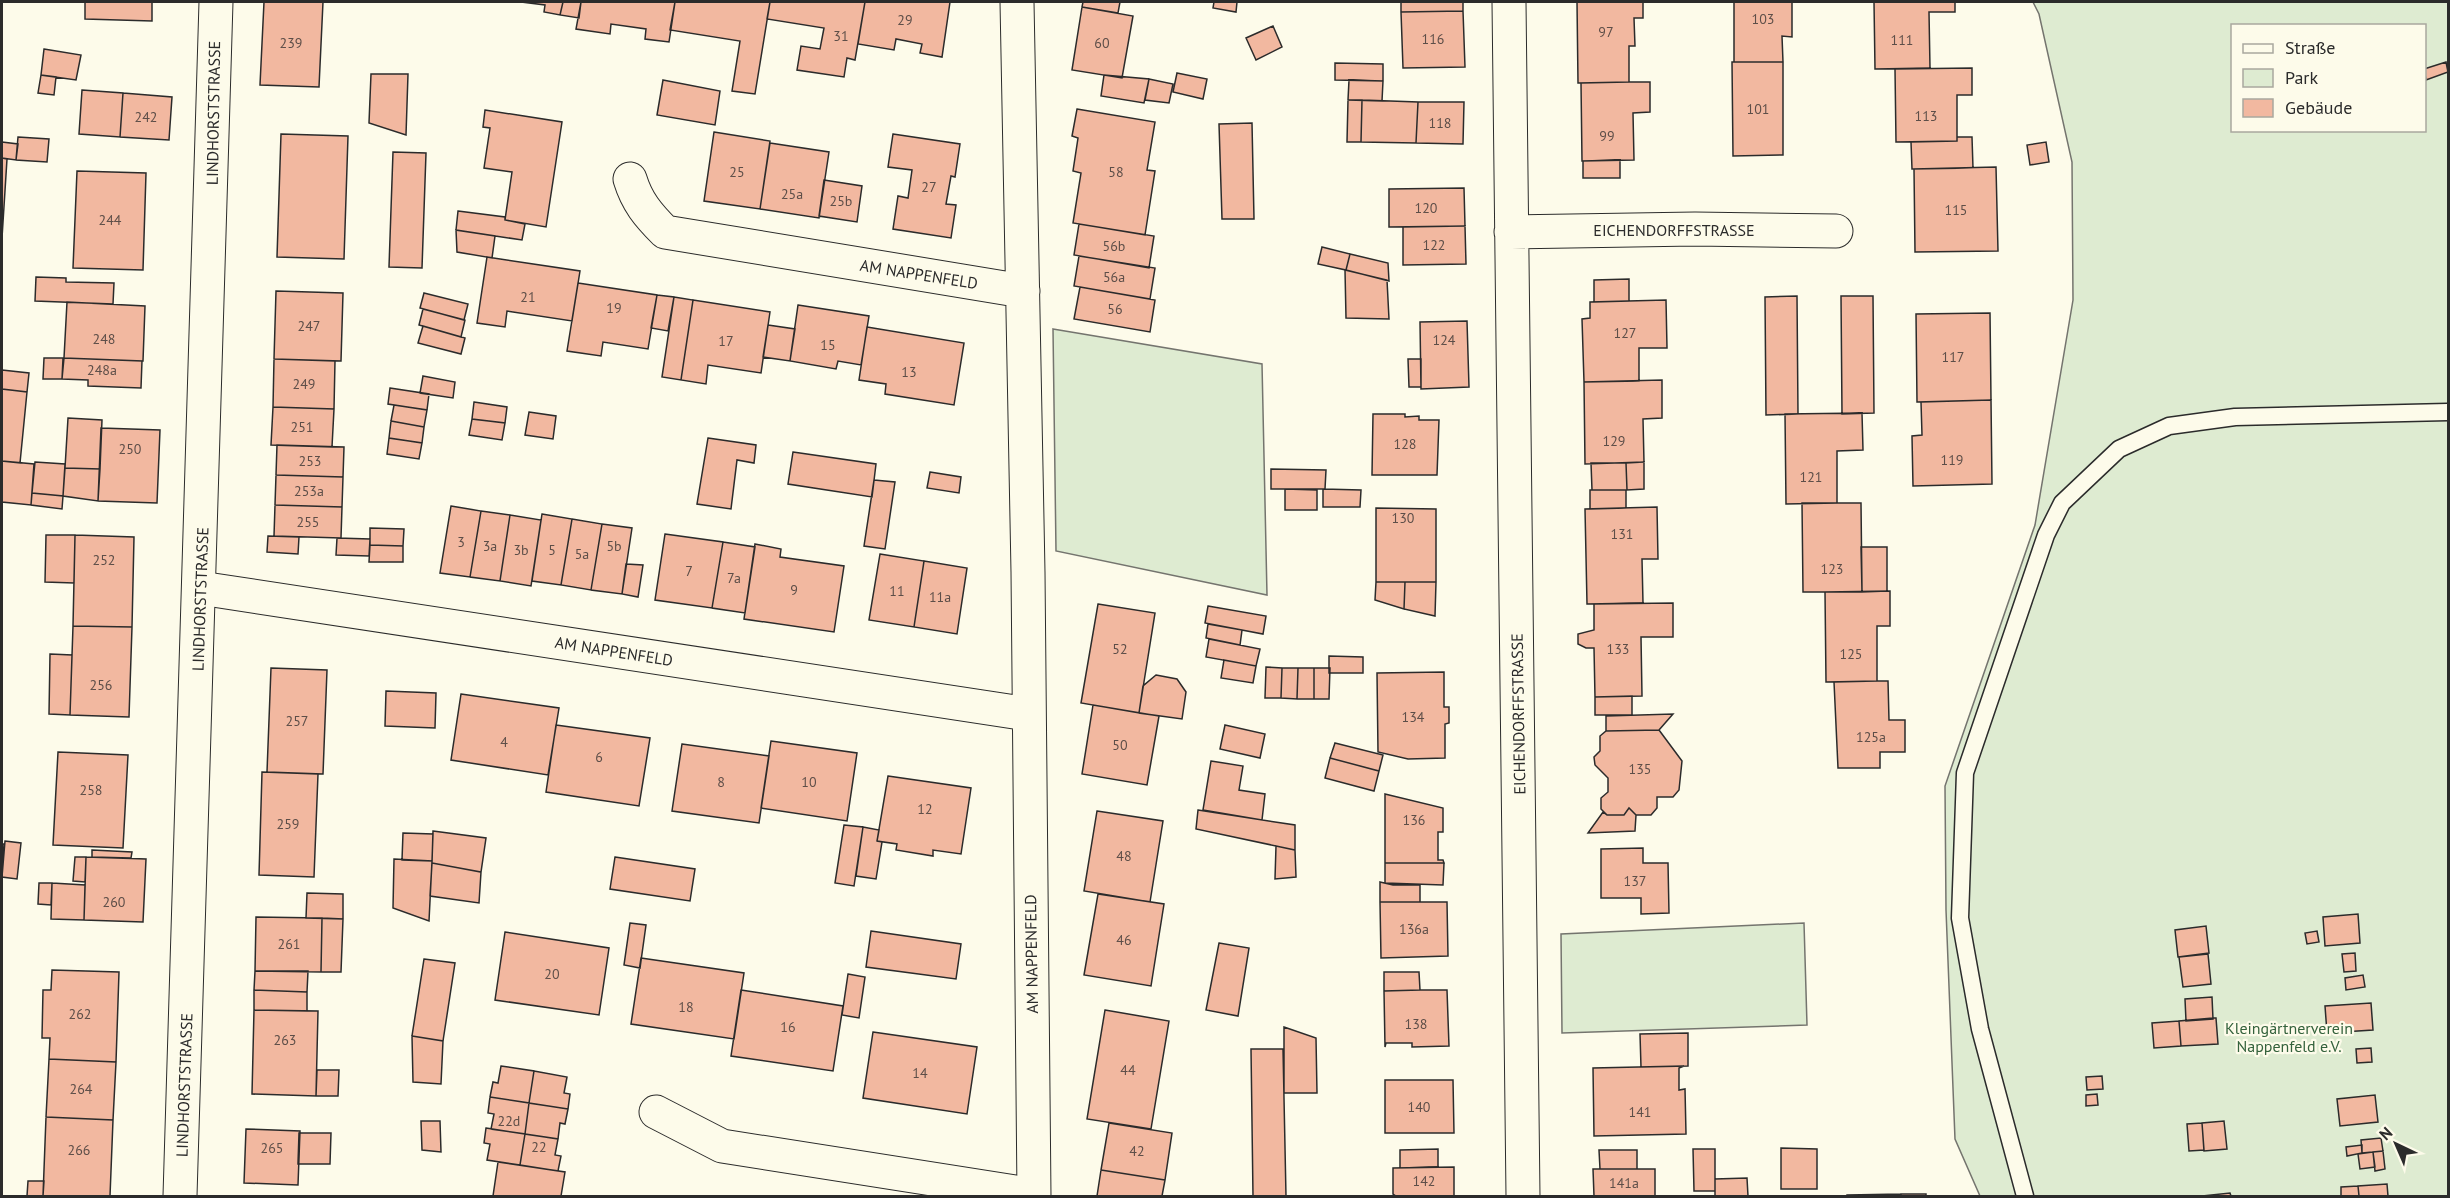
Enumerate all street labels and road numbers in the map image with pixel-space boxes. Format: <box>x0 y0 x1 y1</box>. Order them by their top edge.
street label: LINDHORSTSTRASSE <box>202 41 224 185</box>
street label: EICHENDORFFSTRASSE <box>1593 220 1755 240</box>
street label: AM NAPPENFELD <box>859 255 979 293</box>
street label: LINDHORSTSTRASSE <box>187 527 213 671</box>
street label: AM NAPPENFELD <box>554 632 674 670</box>
street label: EICHENDORFFSTRASSE <box>1507 633 1529 795</box>
street label: AM NAPPENFELD <box>1020 894 1042 1014</box>
street label: LINDHORSTSTRASSE <box>171 1013 197 1157</box>

